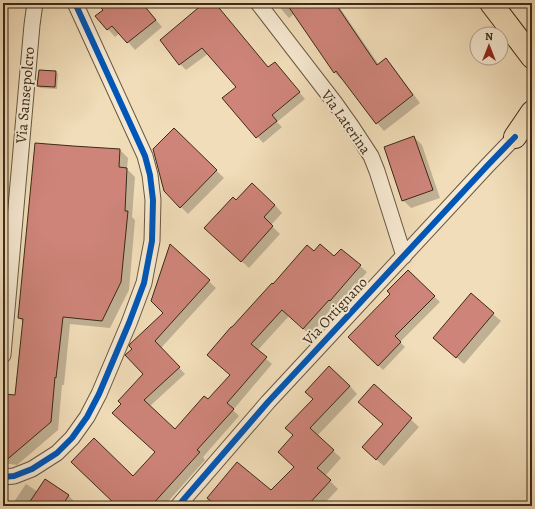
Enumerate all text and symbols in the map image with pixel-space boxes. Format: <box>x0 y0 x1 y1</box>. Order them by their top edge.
north arrow <box>469 26 509 66</box>
text: N <box>485 29 493 44</box>
street label: Via Sansepolcro <box>11 46 39 145</box>
street label: Via Laterina <box>316 85 375 158</box>
street label: Via Ortignano <box>298 273 372 350</box>

